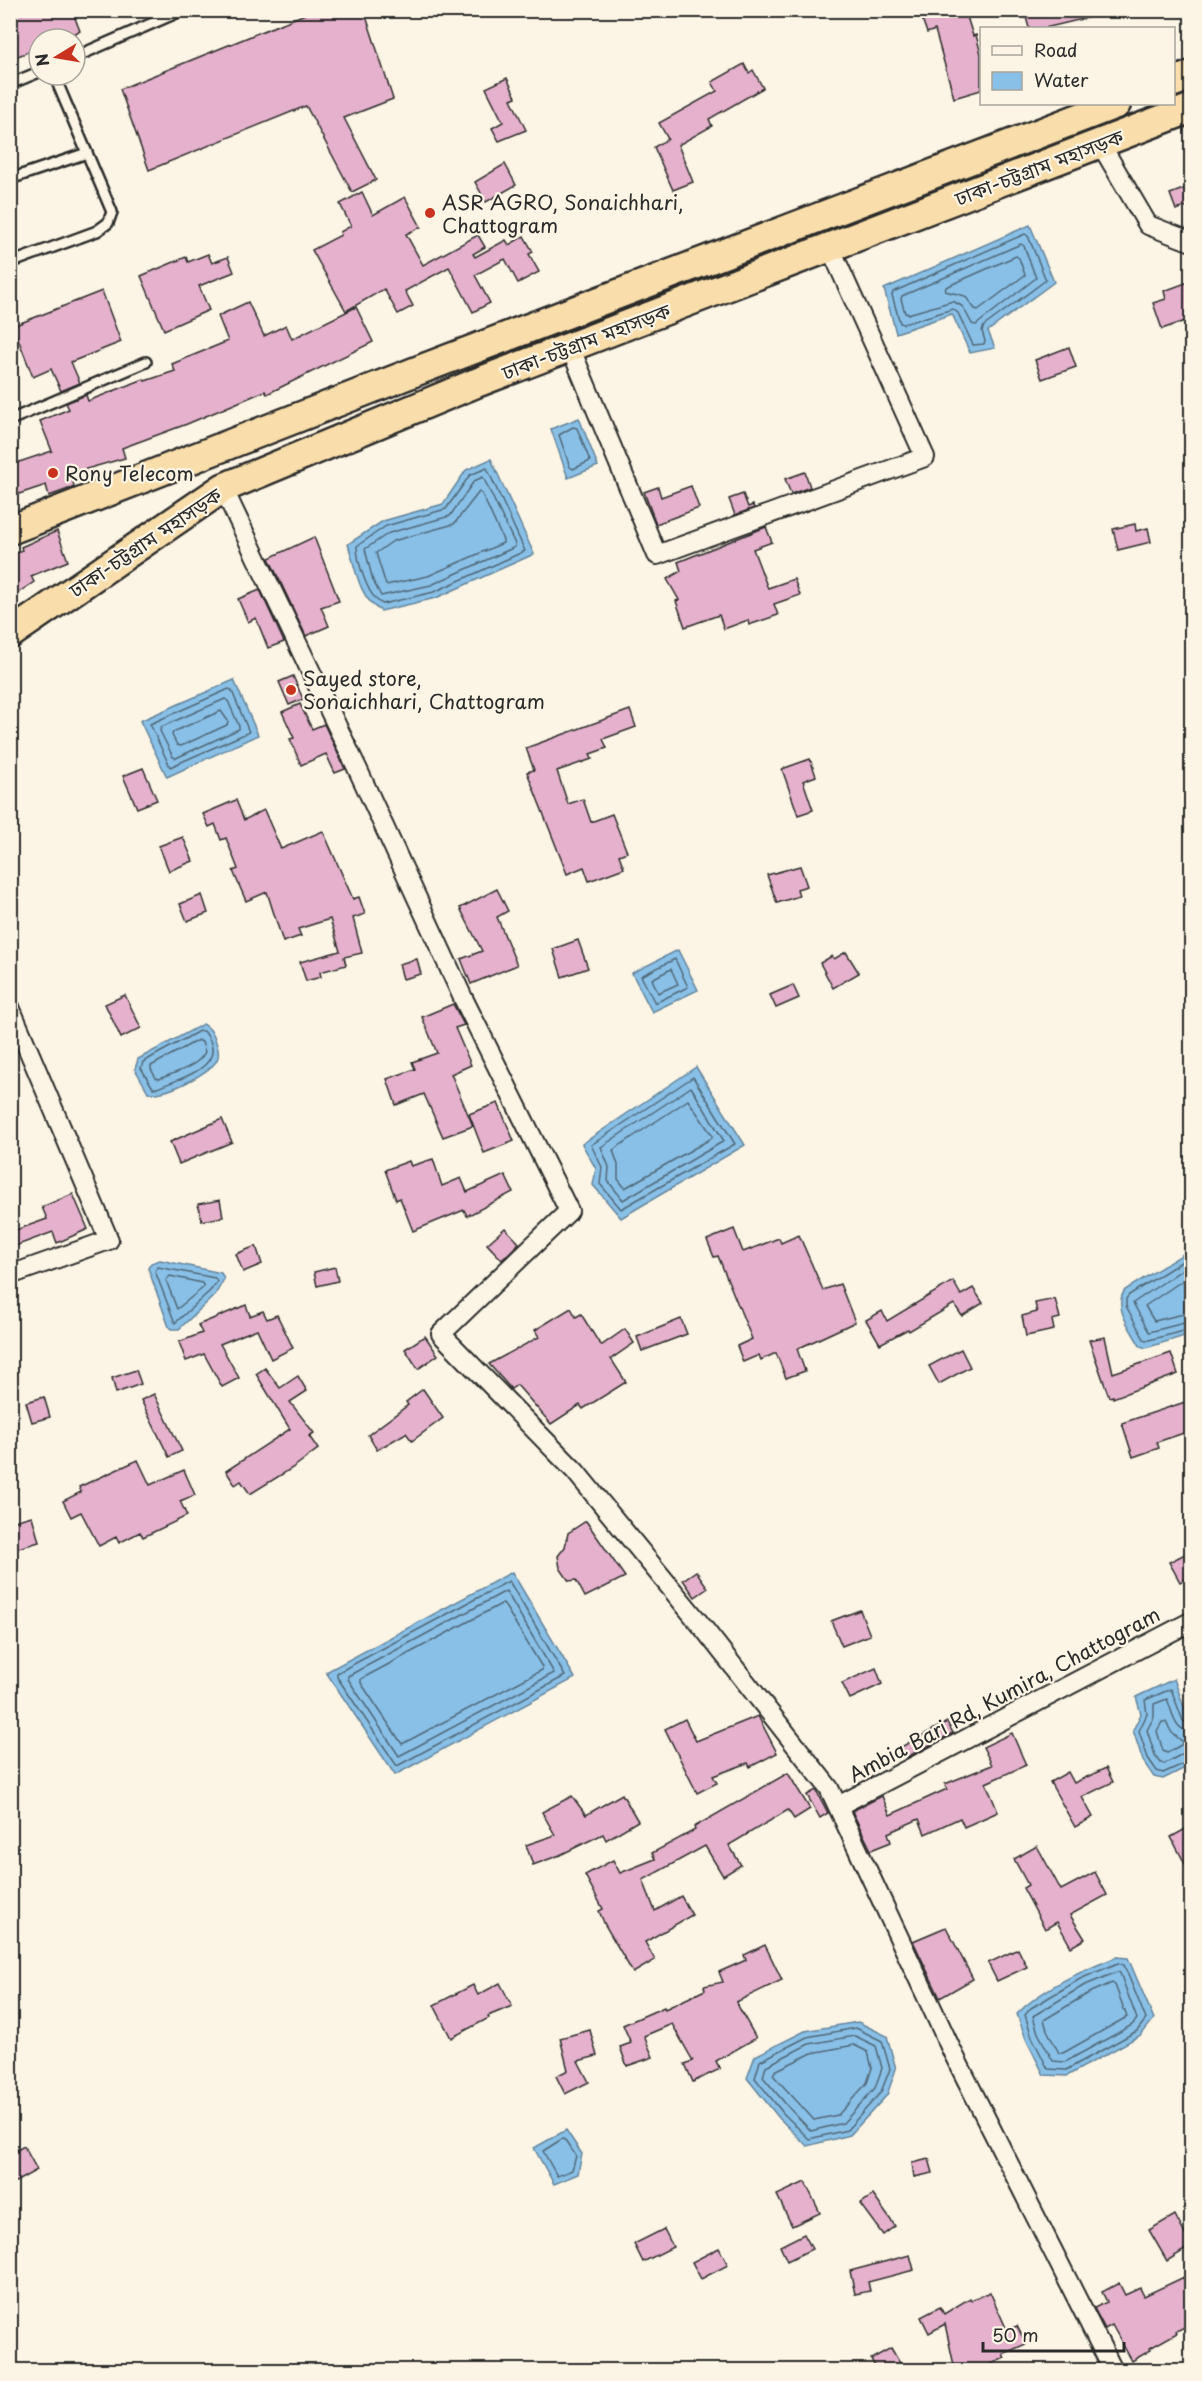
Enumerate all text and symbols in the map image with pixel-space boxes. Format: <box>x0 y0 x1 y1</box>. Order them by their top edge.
north arrow <box>27 27 87 87</box>
legend <box>980 27 1175 105</box>
text: Road <box>1034 36 1078 63</box>
text: N <box>28 52 54 69</box>
text: Water <box>1034 66 1089 93</box>
street label: ঢাকা-চট্টগ্রাম মহাসড়ক <box>949 121 1128 213</box>
place label: ASR AGRO, Sonaichhari, Chattogram <box>442 187 684 240</box>
marker: ASR AGRO, Sonaichhari, Chattogram <box>423 206 437 220</box>
street label: ঢাকা-চট্টগ্রাম মহাসড়ক <box>496 295 675 387</box>
place label: Rony Telecom <box>65 458 194 488</box>
marker: Rony Telecom <box>46 466 60 480</box>
street label: ঢাকা-চট্টগ্রাম মহাসড়ক <box>62 479 228 605</box>
place label: Sayed store, Sonaichhari, Chattogram <box>303 663 545 716</box>
marker: Sayed store, Sonaichhari, Chattogram <box>284 683 298 697</box>
street label: Ambia Bari Rd, Kumira, Chattogram <box>843 1599 1165 1789</box>
scale bar <box>983 2315 1124 2353</box>
text: 50 m <box>992 2321 1039 2348</box>

